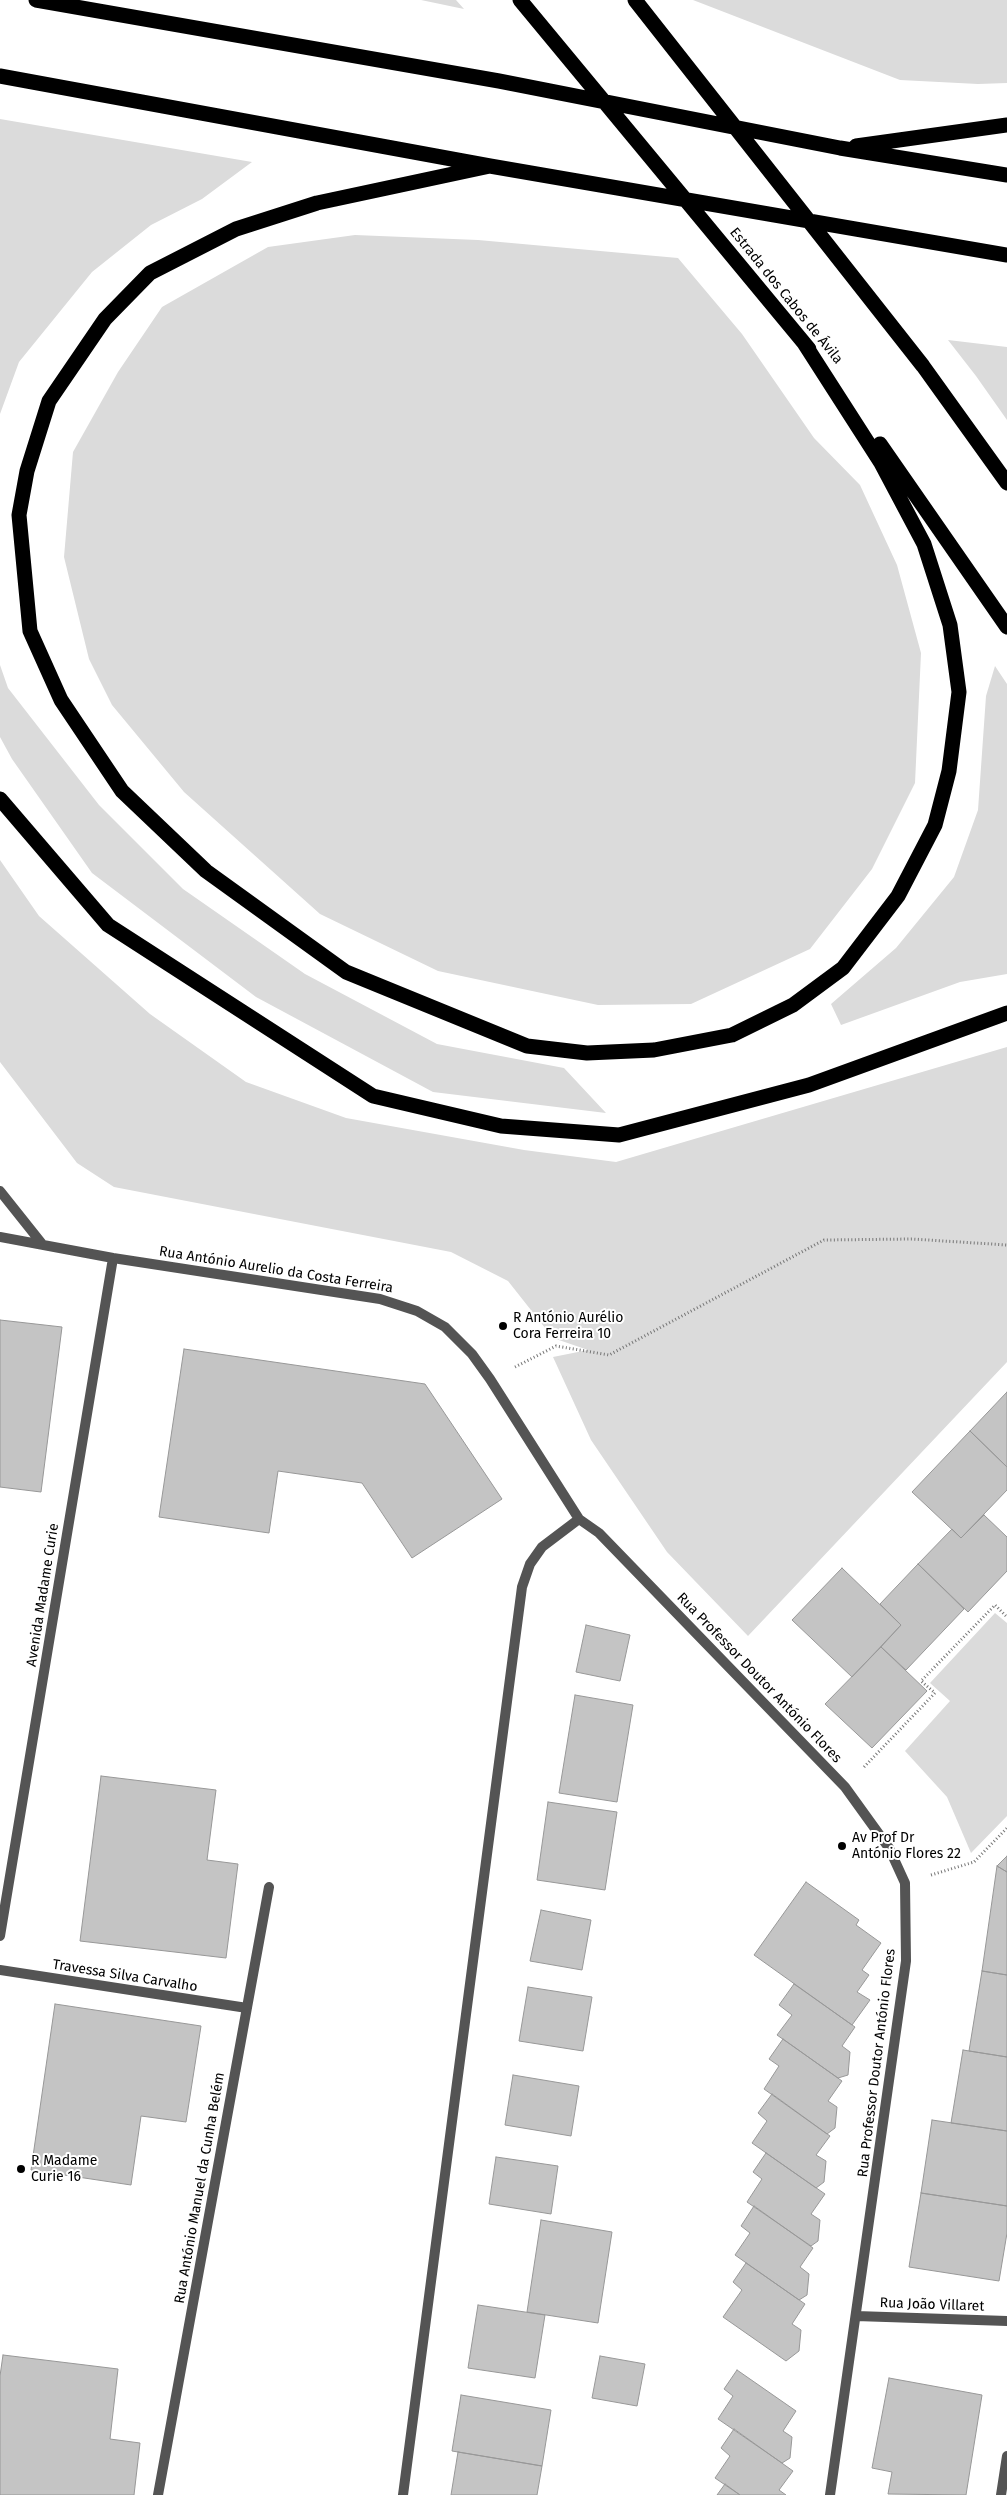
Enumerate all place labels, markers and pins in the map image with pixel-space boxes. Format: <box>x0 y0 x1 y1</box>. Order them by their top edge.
place label: R António Aurélio Cora Ferreira 10 <box>513 1310 623 1342</box>
marker: R António Aurélio Cora Ferreira 10 <box>497 1320 509 1332</box>
place label: Av Prof Dr António Flores 22 <box>852 1830 961 1862</box>
marker: Av Prof Dr António Flores 22 <box>836 1840 848 1852</box>
place label: R Madame Curie 16 <box>31 2153 97 2186</box>
marker: R Madame Curie 16 <box>15 2163 27 2175</box>

